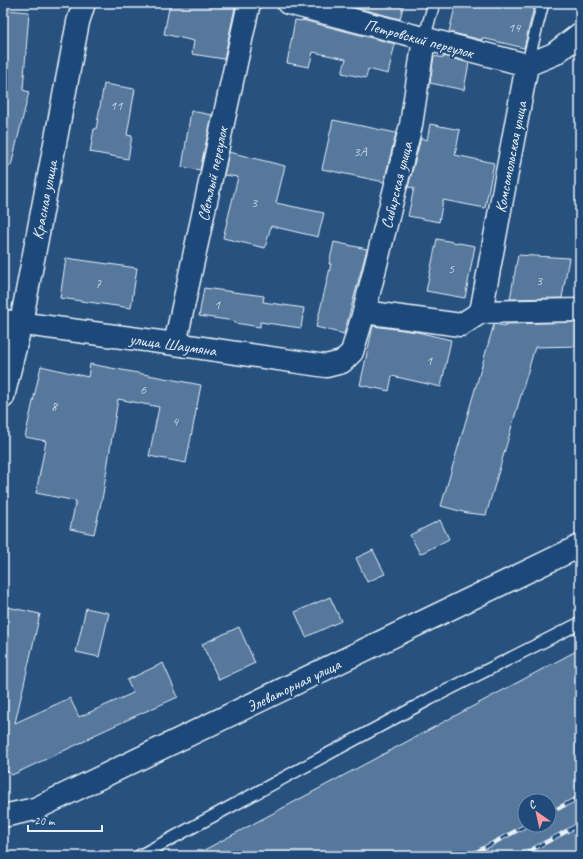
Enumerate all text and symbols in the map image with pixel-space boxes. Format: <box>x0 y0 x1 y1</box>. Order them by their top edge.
street label: Петровский переулок <box>362 15 477 64</box>
house number: 14 <box>508 19 522 36</box>
house number: 11 <box>110 97 123 114</box>
street label: Комсомольская улица <box>490 98 532 214</box>
street label: Светлый переулок <box>193 123 233 223</box>
street label: Сибирская улица <box>377 139 418 231</box>
house number: 3А <box>353 143 368 160</box>
street label: Красная улица <box>28 158 63 241</box>
house number: 3 <box>251 194 259 211</box>
house number: 5 <box>448 260 455 277</box>
house number: 3 <box>536 272 544 289</box>
house number: 7 <box>95 275 102 292</box>
house number: 1 <box>214 296 221 313</box>
street label: улица Шаумяна <box>127 329 219 361</box>
house number: 1 <box>426 352 433 369</box>
house number: 6 <box>140 381 147 398</box>
house number: 8 <box>51 398 59 415</box>
house number: 4 <box>172 413 180 430</box>
street label: Элеваторная улица <box>243 654 345 717</box>
north arrow <box>517 793 557 833</box>
text: С <box>525 797 539 812</box>
scale bar <box>28 807 102 833</box>
text: 20 m <box>34 813 56 829</box>

